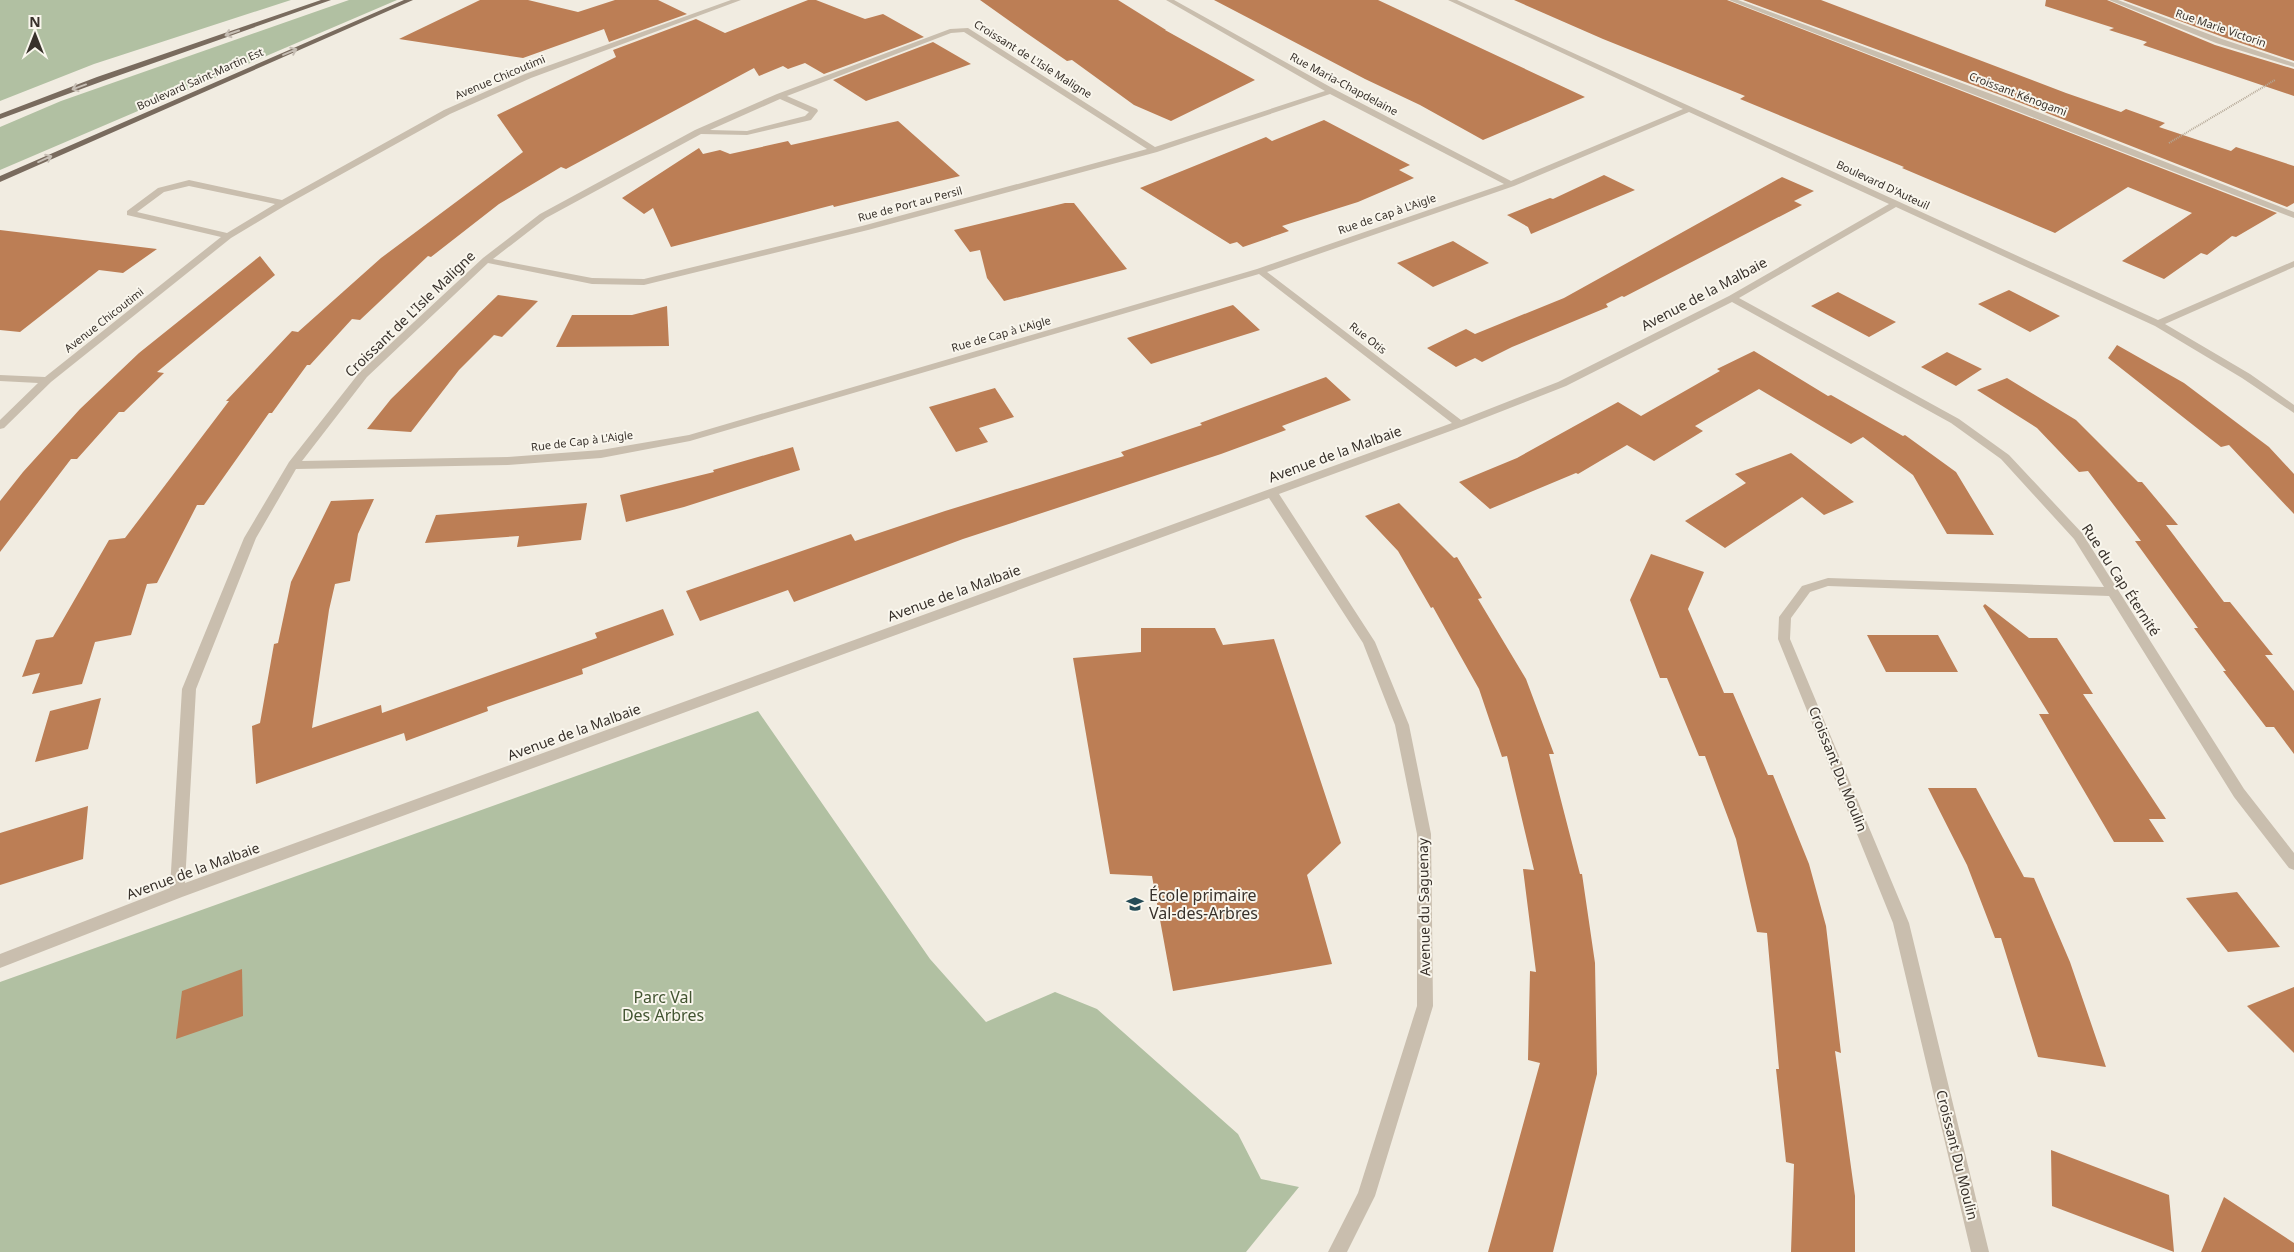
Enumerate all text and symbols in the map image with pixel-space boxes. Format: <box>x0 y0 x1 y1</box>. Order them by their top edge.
street label: Rue Marie Victorin <box>2174 5 2268 50</box>
north arrow <box>10 10 60 60</box>
text: N <box>29 12 41 31</box>
street label: Croissant de L'Isle Maligne <box>971 16 1095 101</box>
one-way arrow <box>225 29 240 38</box>
street label: Boulevard Saint-Martin Est <box>134 44 265 113</box>
one-way arrow <box>282 47 297 56</box>
street label: Rue Maria-Chapdelaine <box>1288 49 1401 118</box>
street label: Avenue Chicoutimi <box>452 51 547 102</box>
street label: Croissant Kénogami <box>1967 68 2069 119</box>
one-way arrow <box>72 83 87 92</box>
one-way arrow <box>37 154 52 164</box>
street label: Boulevard D'Auteuil <box>1834 156 1932 213</box>
street label: Rue de Port au Persil <box>856 182 964 225</box>
street label: Rue de Cap à L'Aigle <box>1336 190 1438 237</box>
street label: Croissant de L'Isle Maligne <box>340 246 479 381</box>
street label: Avenue de la Malbaie <box>1637 252 1770 335</box>
street label: Avenue Chicoutimi <box>61 284 146 355</box>
street label: Rue de Cap à L'Aigle <box>949 312 1052 355</box>
street label: Rue Otis <box>1347 318 1390 357</box>
street label: Avenue de la Malbaie <box>1266 421 1404 486</box>
street label: Rue de Cap à L'Aigle <box>530 427 634 454</box>
street label: Rue du Cap Éternité <box>2078 520 2165 640</box>
street label: Avenue de la Malbaie <box>885 560 1023 625</box>
street label: Avenue de la Malbaie <box>505 699 643 764</box>
street label: Croissant Du Moulin <box>1805 703 1872 834</box>
street label: Avenue du Saguenay <box>1413 837 1434 976</box>
street label: Avenue de la Malbaie <box>124 838 262 903</box>
place label: École primaire Val-des-Arbres <box>1149 884 1258 924</box>
school or university icon: École primaire Val-des-Arbres <box>1125 894 1145 914</box>
park label: Parc Val Des Arbres <box>622 986 704 1026</box>
street label: Croissant Du Moulin <box>1932 1088 1983 1222</box>

